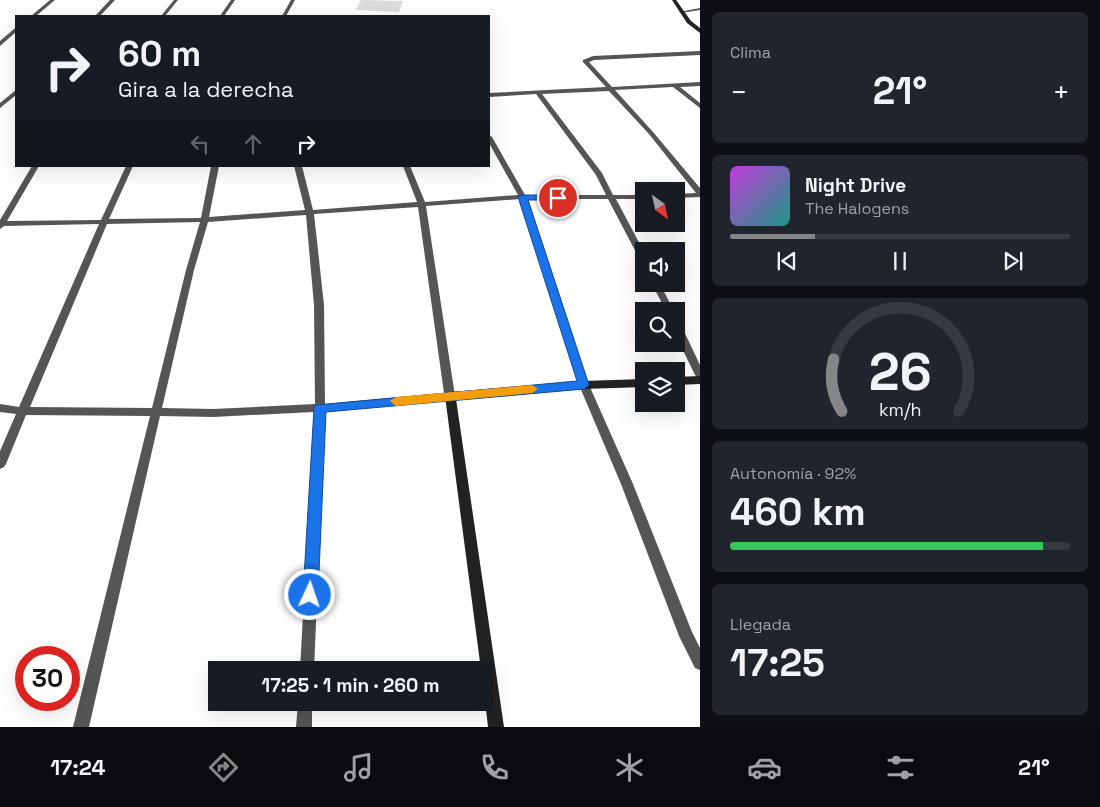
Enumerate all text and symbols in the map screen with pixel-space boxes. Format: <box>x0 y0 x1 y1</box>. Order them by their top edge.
text: 60 m <box>118 32 201 76</box>
icon: right <box>35 35 100 100</box>
text: Clima <box>730 42 771 63</box>
text: 21° <box>873 67 927 115</box>
text: − <box>730 74 747 110</box>
text: + <box>1053 74 1070 110</box>
text: Gira a la derecha <box>118 75 294 103</box>
icon: left <box>186 130 214 158</box>
icon: ahead <box>239 130 267 158</box>
icon: right <box>292 130 320 158</box>
text: Night Drive <box>805 173 906 198</box>
pin <box>537 177 579 219</box>
north arrow <box>635 182 685 232</box>
map controls <box>635 182 685 412</box>
icon: arrive <box>544 184 572 212</box>
text: The Halogens <box>805 198 909 219</box>
button: sound <box>635 242 685 292</box>
icon: previous <box>773 247 801 275</box>
icon: pause <box>886 247 914 275</box>
icon: next <box>999 247 1027 275</box>
button: search <box>635 302 685 352</box>
text: 26 <box>868 339 932 405</box>
button: layers <box>635 362 685 412</box>
text: km/h <box>879 398 921 421</box>
text: Autonomía · 92% <box>730 463 856 484</box>
text: 460 km <box>730 488 866 536</box>
position arrow <box>283 568 335 620</box>
text: Llegada <box>730 614 791 635</box>
text: 17:25 <box>730 639 825 687</box>
speed limit sign: 30 <box>15 646 80 711</box>
text: 17:25 · 1 min · 260 m <box>262 673 439 698</box>
icon: directions <box>206 750 241 785</box>
icon: music <box>341 750 376 785</box>
icon: phone <box>477 750 512 785</box>
icon: climate <box>612 750 647 785</box>
icon: car <box>747 750 782 785</box>
icon: filters <box>883 750 918 785</box>
text: 17:24 <box>50 753 106 781</box>
text: 21° <box>1018 753 1050 781</box>

